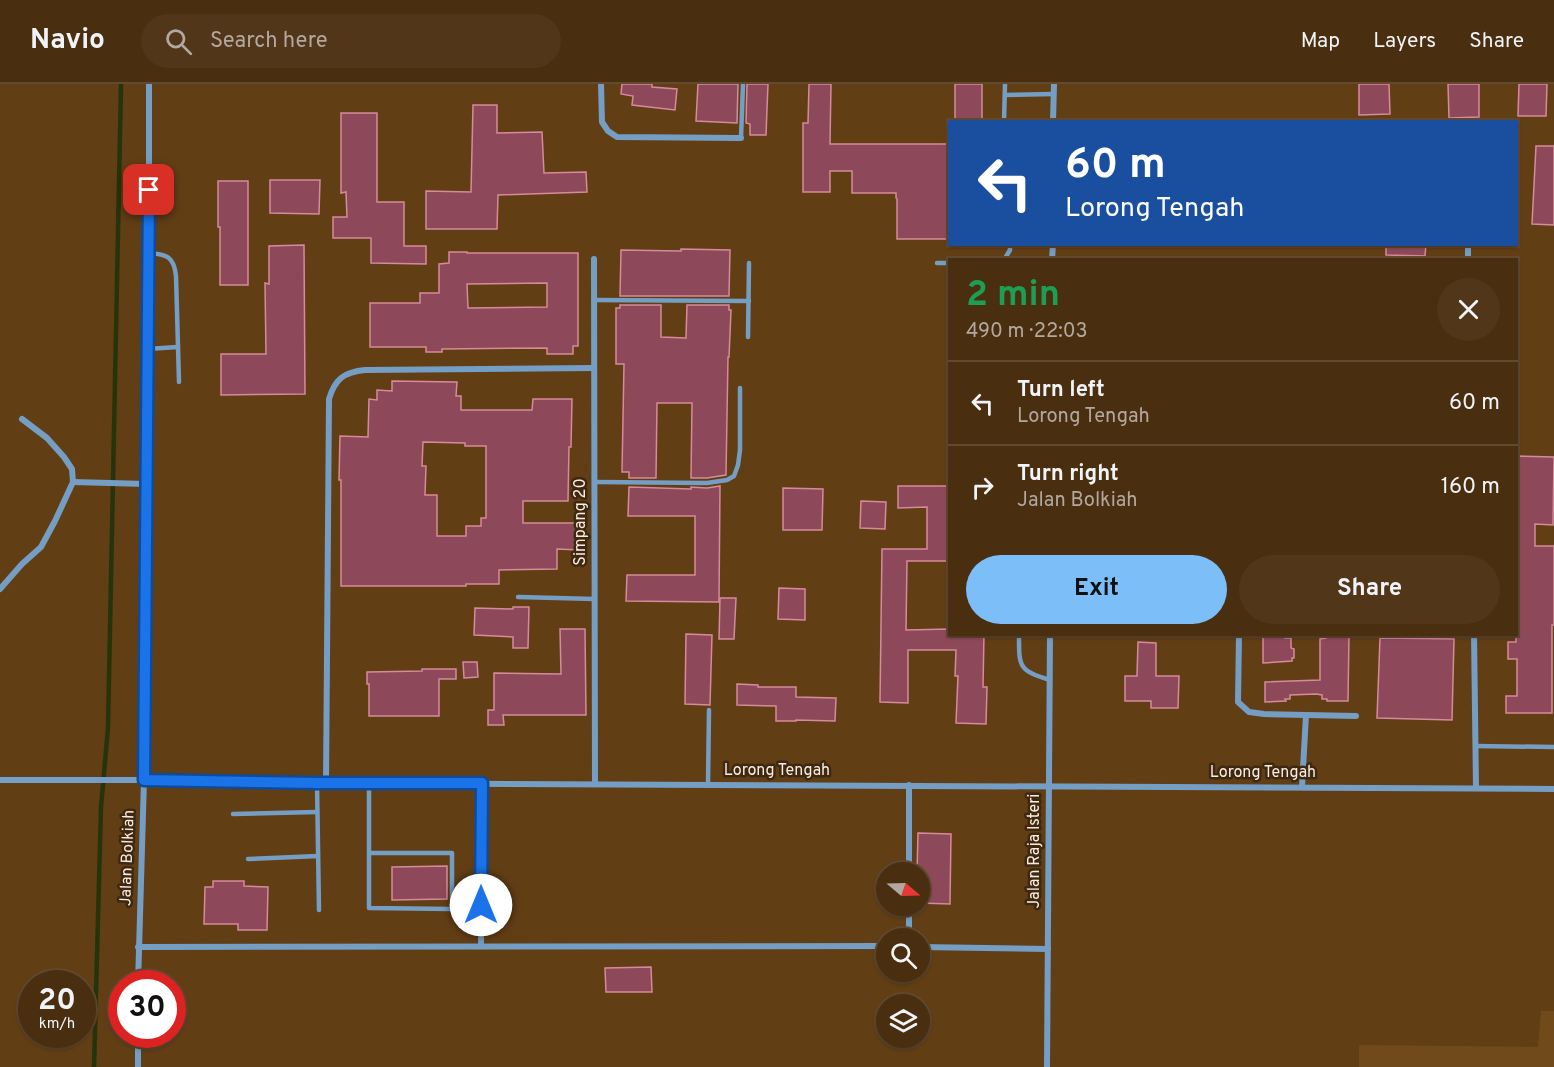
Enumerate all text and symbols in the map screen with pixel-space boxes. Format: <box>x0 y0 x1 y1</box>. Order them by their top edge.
search box <box>141 14 561 68</box>
text: Navio <box>30 23 105 59</box>
icon: search <box>162 25 195 58</box>
text: Search here <box>210 28 327 55</box>
text: Map <box>1301 28 1340 55</box>
text: Layers <box>1373 28 1436 55</box>
text: Share <box>1469 28 1524 55</box>
text: 60 m <box>1065 140 1166 193</box>
icon: left <box>966 144 1044 222</box>
pin <box>123 164 174 215</box>
icon: arrive <box>132 173 165 206</box>
text: Lorong Tengah <box>1065 192 1244 226</box>
text: 2 min <box>966 273 1060 319</box>
button: close <box>1437 278 1500 341</box>
text: 490 m · 22:03 <box>966 319 1088 345</box>
text: Turn left <box>1017 377 1105 404</box>
icon: left <box>966 387 999 420</box>
text: 60 m <box>1449 390 1500 417</box>
text: Lorong Tengah <box>1017 404 1150 430</box>
text: Turn right <box>1017 461 1119 488</box>
icon: right <box>966 471 999 504</box>
text: 160 m <box>1441 474 1500 501</box>
street label: Simpang 20 <box>571 478 591 566</box>
text: Jalan Bolkiah <box>1017 488 1138 514</box>
button: Exit <box>966 555 1227 624</box>
button: Share <box>1239 555 1500 624</box>
street label: Lorong Tengah <box>724 761 830 781</box>
street label: Lorong Tengah <box>1210 763 1316 783</box>
street label: Jalan Raja Isteri <box>1025 794 1045 908</box>
street label: Jalan Bolkiah <box>116 809 140 907</box>
north arrow <box>876 862 930 916</box>
map controls <box>876 862 930 1048</box>
position arrow <box>449 873 513 937</box>
button: search <box>876 928 930 982</box>
speed limit sign: 30 <box>108 970 186 1048</box>
text: 20 <box>38 983 76 1020</box>
button: layers <box>876 994 930 1048</box>
text: km/h <box>39 1015 75 1034</box>

